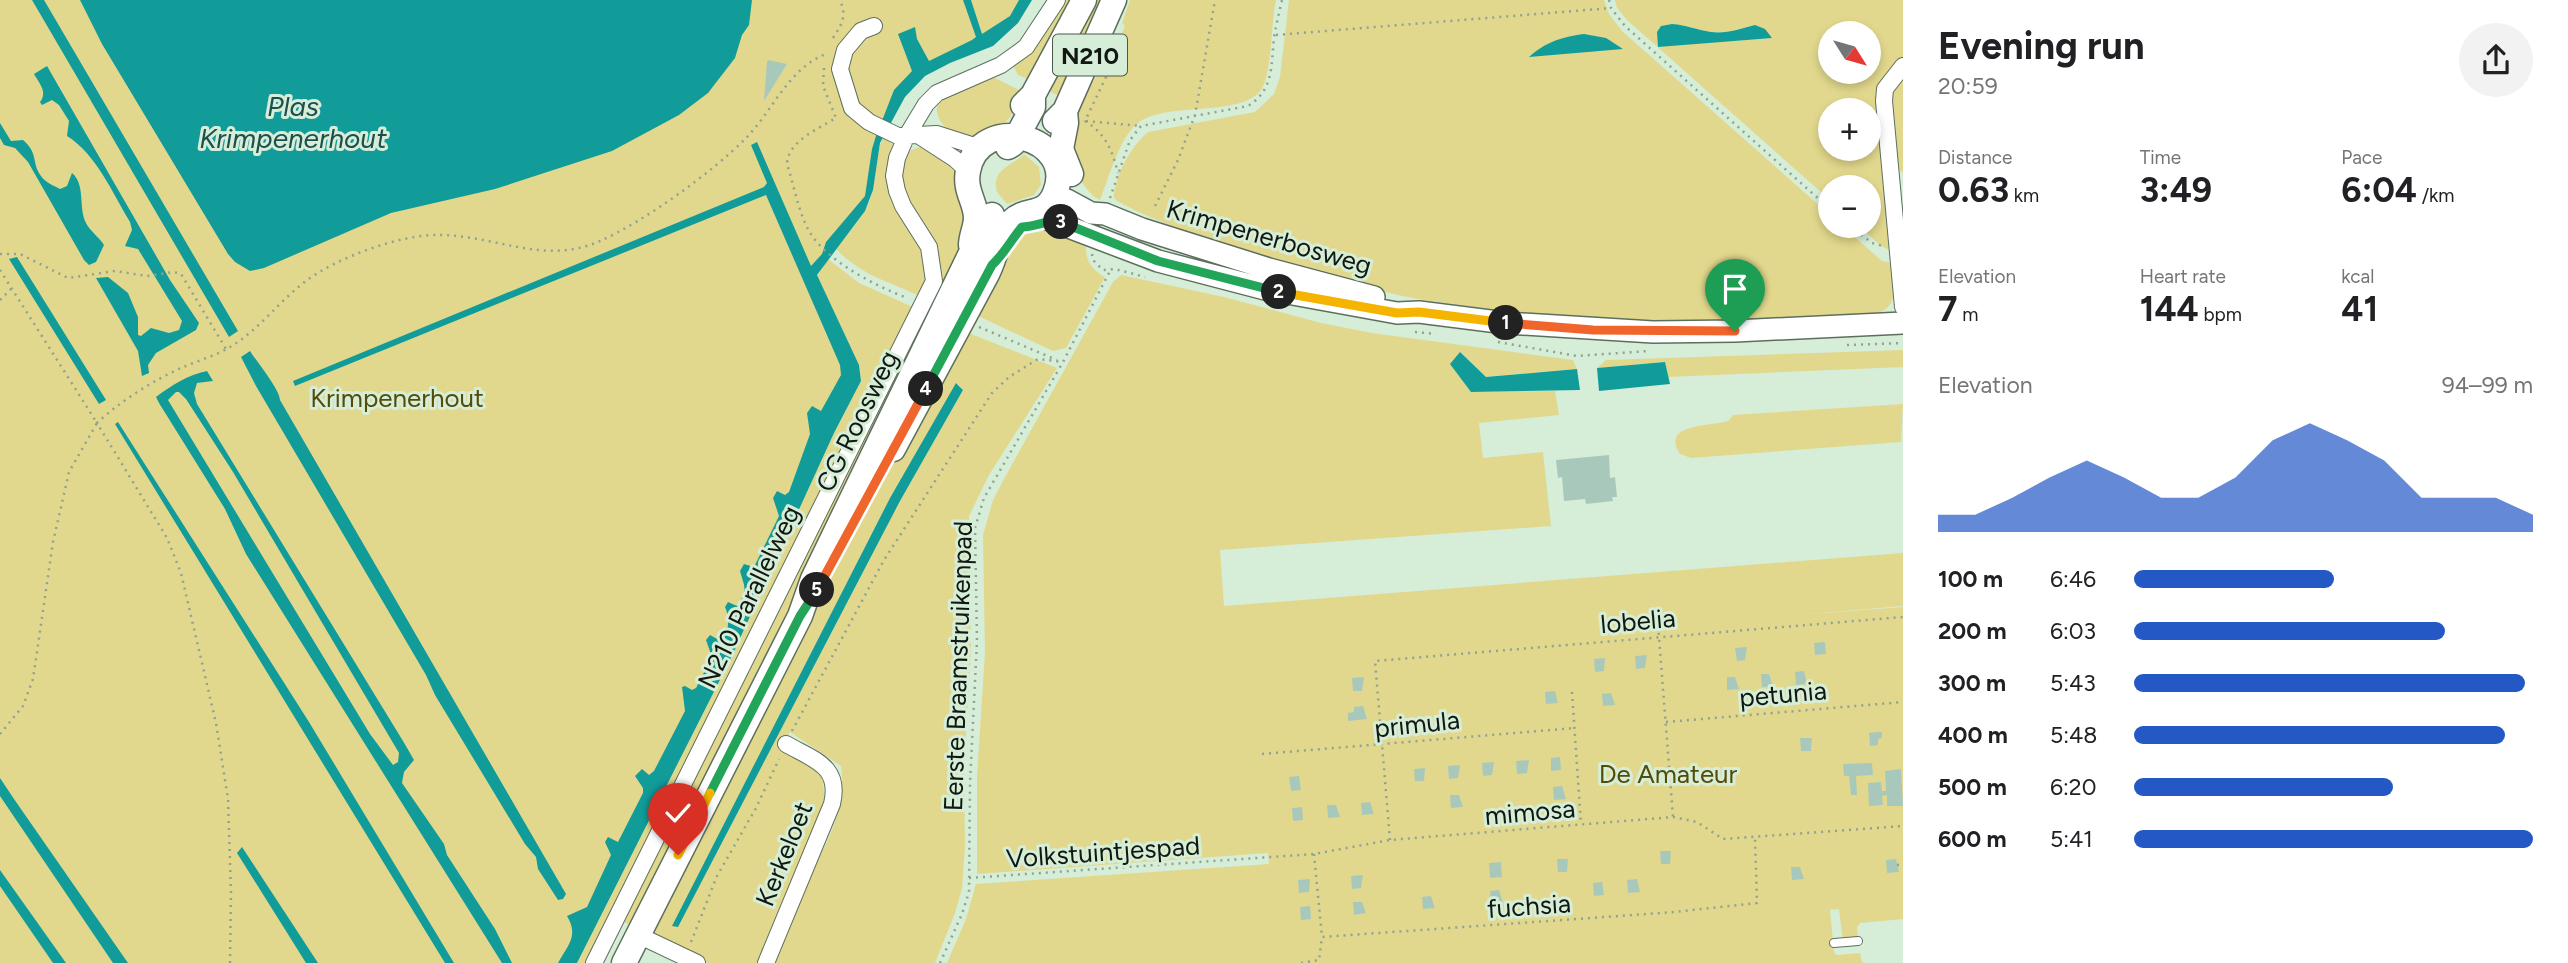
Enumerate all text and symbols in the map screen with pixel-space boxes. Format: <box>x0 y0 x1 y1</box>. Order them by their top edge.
north arrow <box>1818 21 1881 84</box>
map controls <box>1818 21 1881 238</box>
text: Evening run <box>1938 23 2145 69</box>
button: share <box>2459 23 2533 97</box>
road number: N210 <box>1053 34 1127 76</box>
text: 20:59 <box>1938 72 1998 100</box>
water label: Plas Krimpenerhout <box>199 89 387 155</box>
button: + <box>1818 98 1881 161</box>
text: Distance <box>1938 146 2012 169</box>
text: Time <box>2140 146 2181 169</box>
text: Pace <box>2341 146 2382 169</box>
text: 0.63 <box>1938 169 2009 211</box>
text: 3:49 <box>2140 169 2212 211</box>
text: 6:04 <box>2341 169 2417 211</box>
button: − <box>1818 175 1881 238</box>
text: km <box>2009 184 2039 207</box>
text: /km <box>2417 184 2454 207</box>
street label: Krimpenerbosweg <box>1163 192 1375 282</box>
pin: 3 <box>1044 204 1078 240</box>
text: 3 <box>1055 210 1066 233</box>
pin <box>1705 259 1765 331</box>
text: Elevation <box>1938 265 2016 288</box>
text: Heart rate <box>2140 265 2226 288</box>
text: kcal <box>2341 265 2375 288</box>
icon: arrive <box>1716 270 1754 308</box>
pin: 2 <box>1262 274 1296 310</box>
text: 2 <box>1273 280 1284 303</box>
text: 7 <box>1938 288 1957 330</box>
text: 144 <box>2140 288 2199 330</box>
text: 41 <box>2341 288 2378 330</box>
text: m <box>1957 303 1978 326</box>
text: bpm <box>2199 303 2242 326</box>
pin: 1 <box>1488 306 1524 340</box>
text: 1 <box>1501 311 1510 334</box>
street label: CG Roosweg <box>809 345 905 497</box>
text: Elevation <box>1938 371 2033 399</box>
text: 94–99 m <box>2442 371 2533 399</box>
pin: 4 <box>908 372 944 406</box>
text: 4 <box>919 377 932 400</box>
park label: Krimpenerhout <box>310 382 484 414</box>
street label: N210 Parallelweg <box>691 500 807 694</box>
street label: Eerste Braamstruikenpad <box>937 520 979 812</box>
text: 100 m <box>1938 565 2003 593</box>
text: 6:46 <box>2050 565 2096 593</box>
pin: 5 <box>800 572 834 608</box>
text: 5 <box>811 578 822 601</box>
street label: lobelia <box>1599 602 1677 640</box>
text: 200 m <box>1938 617 2007 645</box>
text: 6:03 <box>2050 617 2096 645</box>
text: 300 m <box>1938 669 2006 697</box>
text: 5:43 <box>2050 669 2096 697</box>
street label: petunia <box>1738 674 1828 714</box>
street label: primula <box>1373 704 1461 744</box>
text: 400 m <box>1938 721 2008 749</box>
text: 5:48 <box>2050 721 2097 749</box>
park label: De Amateur <box>1599 758 1738 790</box>
text: 500 m <box>1938 773 2007 801</box>
text: 6:20 <box>2050 773 2096 801</box>
pin <box>648 783 708 855</box>
street label: mimosa <box>1483 792 1577 832</box>
icon: check <box>659 794 697 832</box>
street label: Kerkeloet <box>749 797 819 911</box>
text: 600 m <box>1938 825 2007 853</box>
text: 5:41 <box>2050 825 2093 853</box>
street label: Volkstuintjespad <box>1005 829 1201 875</box>
street label: fuchsia <box>1486 887 1572 925</box>

